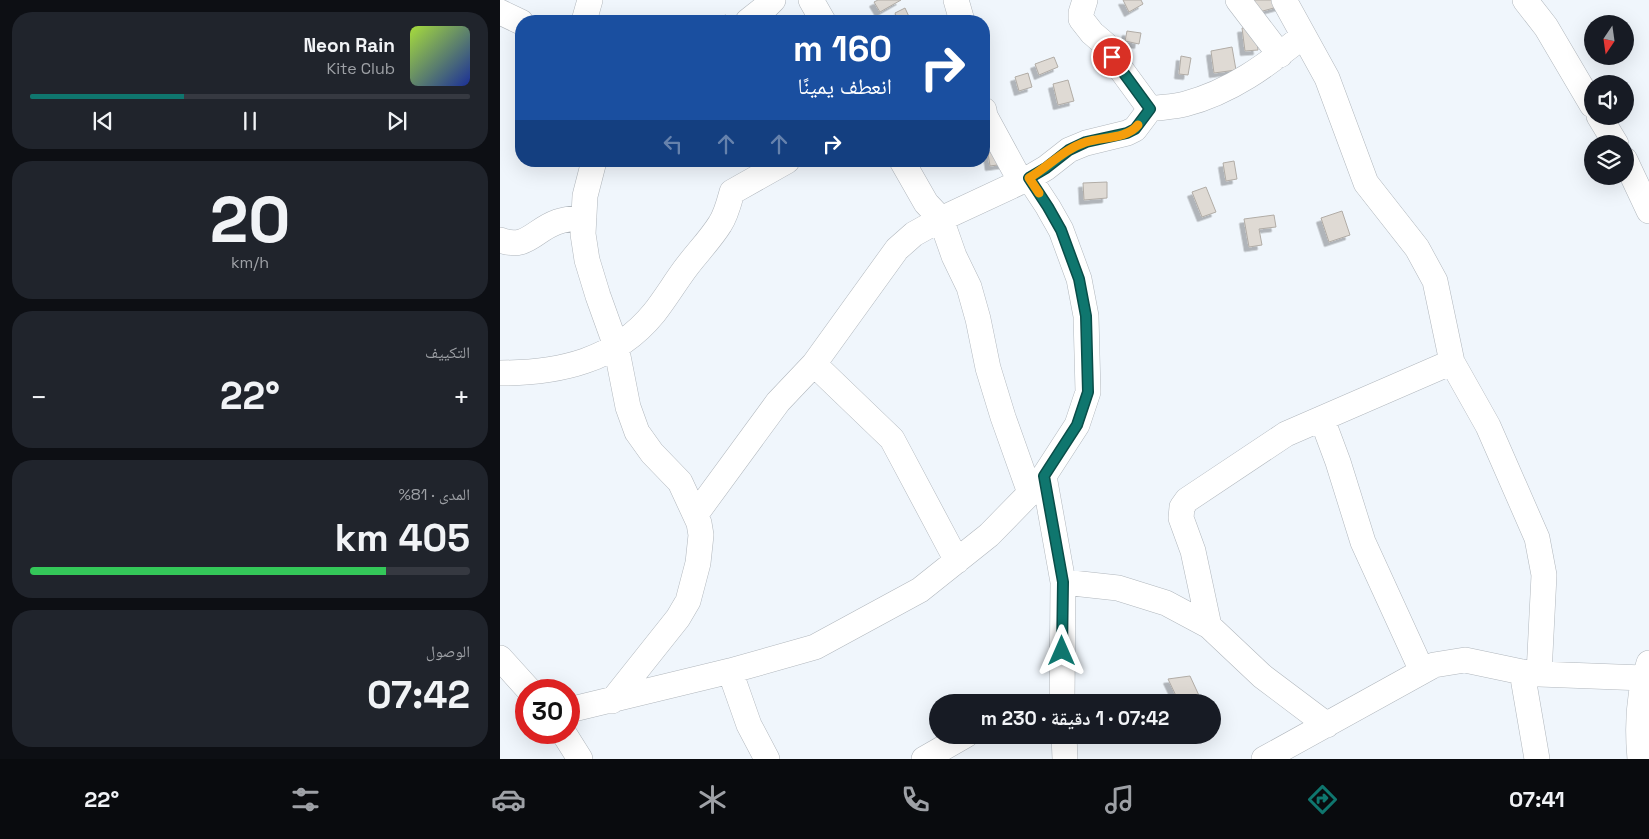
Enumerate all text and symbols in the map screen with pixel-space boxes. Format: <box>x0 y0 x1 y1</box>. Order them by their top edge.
north arrow <box>1584 15 1634 65</box>
map controls <box>1584 15 1634 185</box>
text: 160 m <box>793 27 892 71</box>
text: Neon Rain <box>303 33 395 58</box>
icon: right <box>910 35 975 100</box>
pin <box>1091 36 1133 78</box>
icon: arrive <box>1098 43 1126 71</box>
text: Kite Club <box>326 58 395 79</box>
text: انعطف يمينًا <box>798 72 892 100</box>
button: sound <box>1584 75 1634 125</box>
icon: previous <box>89 107 117 135</box>
icon: pause <box>236 107 264 135</box>
icon: next <box>383 107 411 135</box>
icon: left <box>659 130 687 158</box>
icon: ahead <box>712 130 740 158</box>
icon: ahead <box>765 130 793 158</box>
icon: right <box>818 130 846 158</box>
button: layers <box>1584 135 1634 185</box>
text: 20 <box>210 178 290 261</box>
text: km/h <box>231 252 269 273</box>
text: التكييف <box>425 342 470 363</box>
text: 22° <box>220 372 280 420</box>
text: − <box>30 379 47 415</box>
text: + <box>453 379 470 415</box>
text: المدى · 81% <box>398 484 470 505</box>
text: 405 km <box>335 514 470 562</box>
position arrow <box>1035 624 1087 676</box>
text: الوصول <box>426 641 470 662</box>
text: 07:42 <box>367 671 470 719</box>
speed limit sign: 30 <box>515 679 580 744</box>
text: 07:42 · 1 دقيقة · 230 m <box>981 706 1169 731</box>
icon: filters <box>288 782 323 817</box>
icon: car <box>491 782 526 817</box>
icon: climate <box>695 782 730 817</box>
icon: phone <box>898 782 933 817</box>
icon: music <box>1102 782 1137 817</box>
icon: directions <box>1305 782 1340 817</box>
text: 22° <box>84 785 119 813</box>
text: 07:41 <box>1509 785 1565 813</box>

